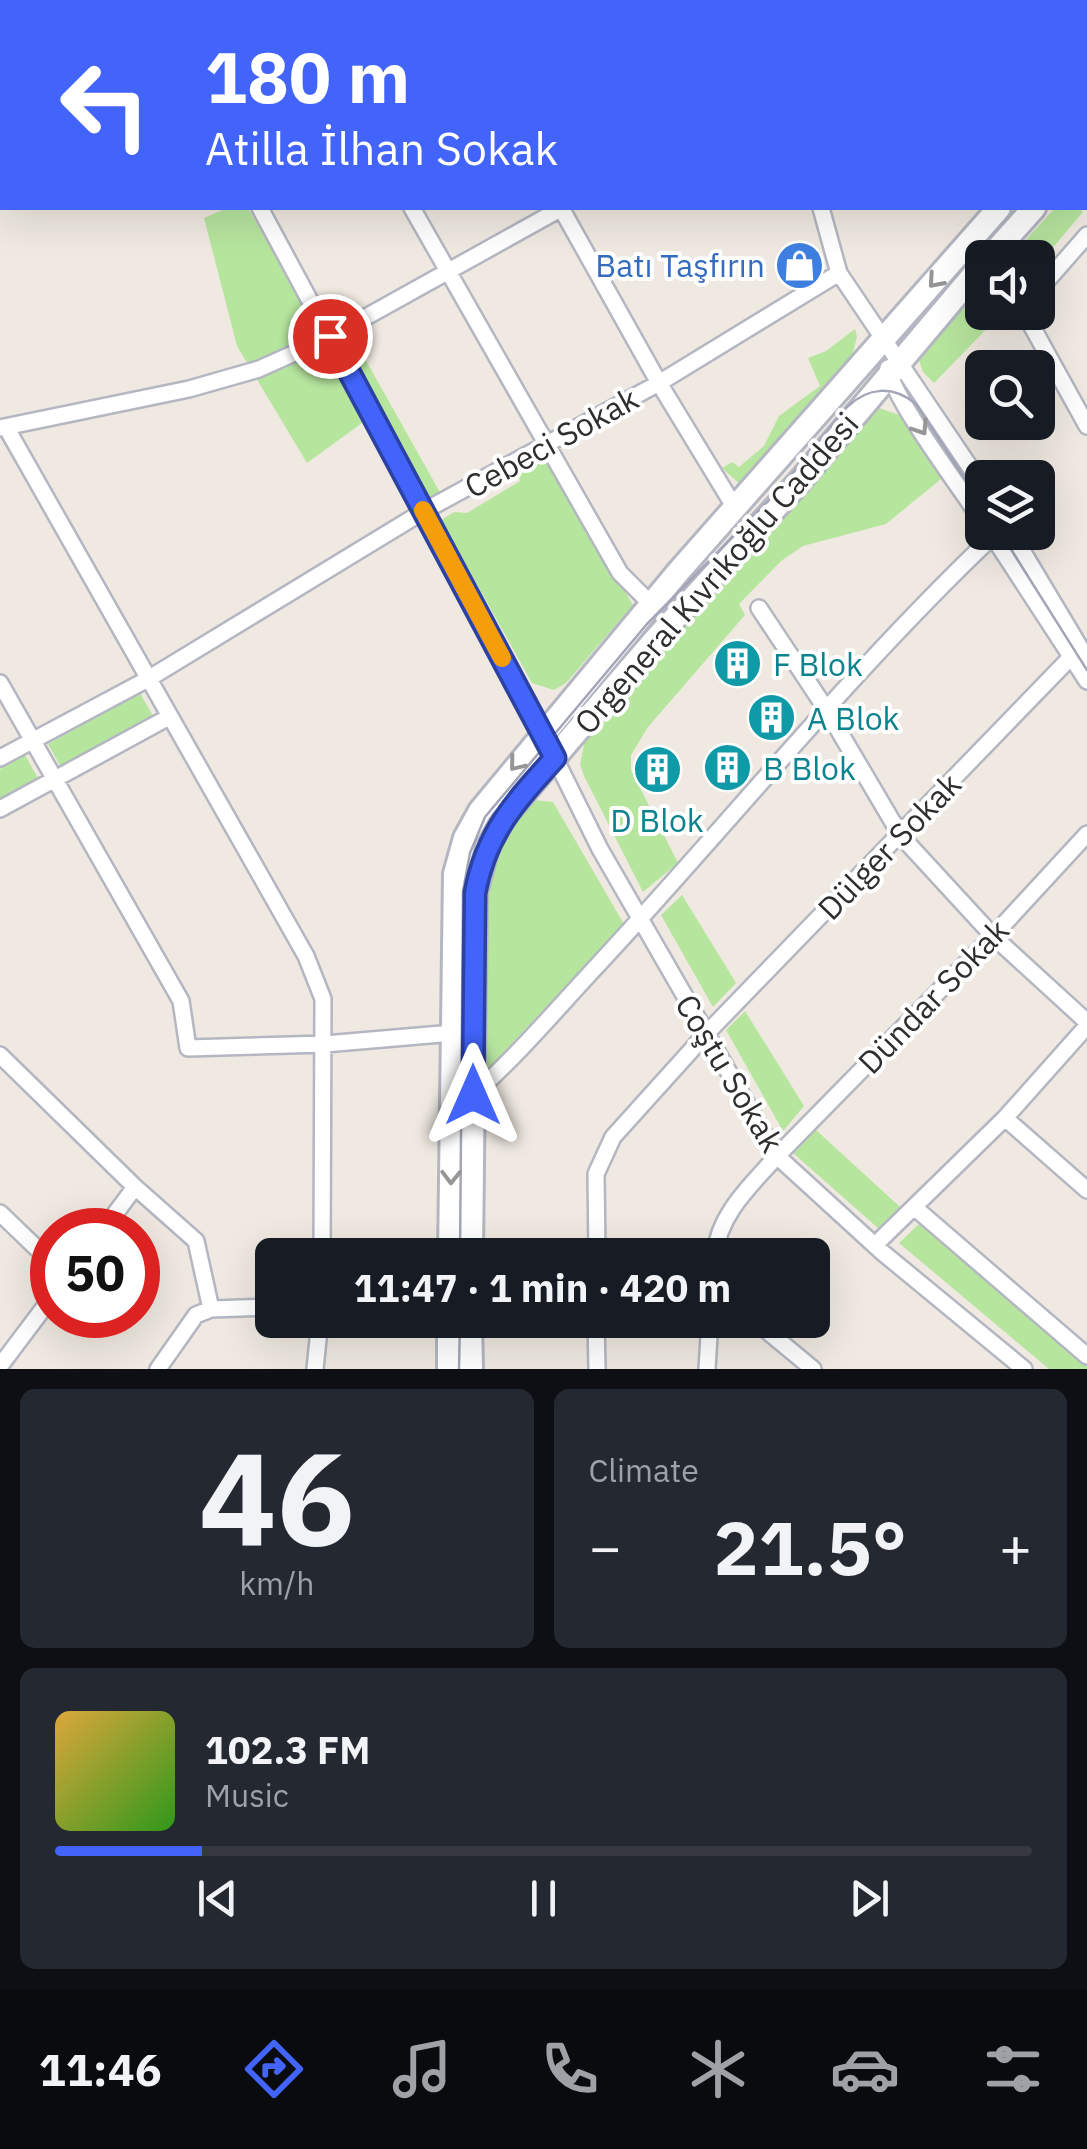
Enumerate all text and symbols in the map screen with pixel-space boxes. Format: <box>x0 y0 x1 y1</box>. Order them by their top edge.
text: 180 m <box>205 31 410 122</box>
icon: left <box>40 40 170 170</box>
text: Atilla İlhan Sokak <box>205 119 558 177</box>
shop icon: Batı Taşfırın <box>774 239 826 291</box>
map controls <box>965 240 1055 550</box>
button: sound <box>965 240 1055 330</box>
place label: Batı Taşfırın <box>595 244 765 286</box>
one-way arrow <box>928 269 946 287</box>
pin <box>288 294 373 379</box>
icon: arrive <box>303 309 358 364</box>
button: search <box>965 350 1055 440</box>
street label: Cebeci Sokak <box>457 377 645 507</box>
street label: Orgeneral Kıvrıkoğlu Caddesi <box>565 403 867 743</box>
one-way arrow <box>909 416 927 435</box>
button: layers <box>965 460 1055 550</box>
building icon: F Blok <box>712 638 764 690</box>
place label: F Blok <box>773 643 863 685</box>
building icon: A Blok <box>746 692 798 744</box>
place label: A Blok <box>807 697 900 739</box>
building icon: B Blok <box>702 742 754 794</box>
building icon: D Blok <box>631 744 683 796</box>
place label: B Blok <box>763 747 856 789</box>
one-way arrow <box>510 753 528 771</box>
street label: Dülger Sokak <box>808 763 970 929</box>
place label: D Blok <box>610 799 704 841</box>
street label: Dündar Sokak <box>848 909 1018 1082</box>
street label: Coştu Sokak <box>666 986 794 1160</box>
position arrow <box>421 1043 525 1147</box>
one-way arrow <box>440 1170 462 1185</box>
speed limit sign: 50 <box>30 1208 160 1338</box>
text: 11:47 · 1 min · 420 m <box>354 1263 731 1312</box>
text: 46 <box>199 1412 355 1581</box>
text: Climate <box>589 1449 699 1491</box>
text: 21.5° <box>713 1498 907 1596</box>
text: − <box>589 1511 622 1582</box>
text: + <box>999 1511 1032 1582</box>
text: km/h <box>239 1562 314 1604</box>
text: 102.3 FM <box>205 1725 370 1774</box>
text: Music <box>205 1774 289 1816</box>
icon: previous <box>190 1871 245 1926</box>
icon: pause <box>516 1871 571 1926</box>
icon: next <box>842 1871 897 1926</box>
icon: directions <box>239 2034 309 2104</box>
icon: music <box>387 2034 457 2104</box>
icon: phone <box>535 2034 605 2104</box>
icon: climate <box>683 2034 753 2104</box>
icon: car <box>830 2034 900 2104</box>
icon: filters <box>978 2034 1048 2104</box>
text: 11:46 <box>39 2040 162 2098</box>

